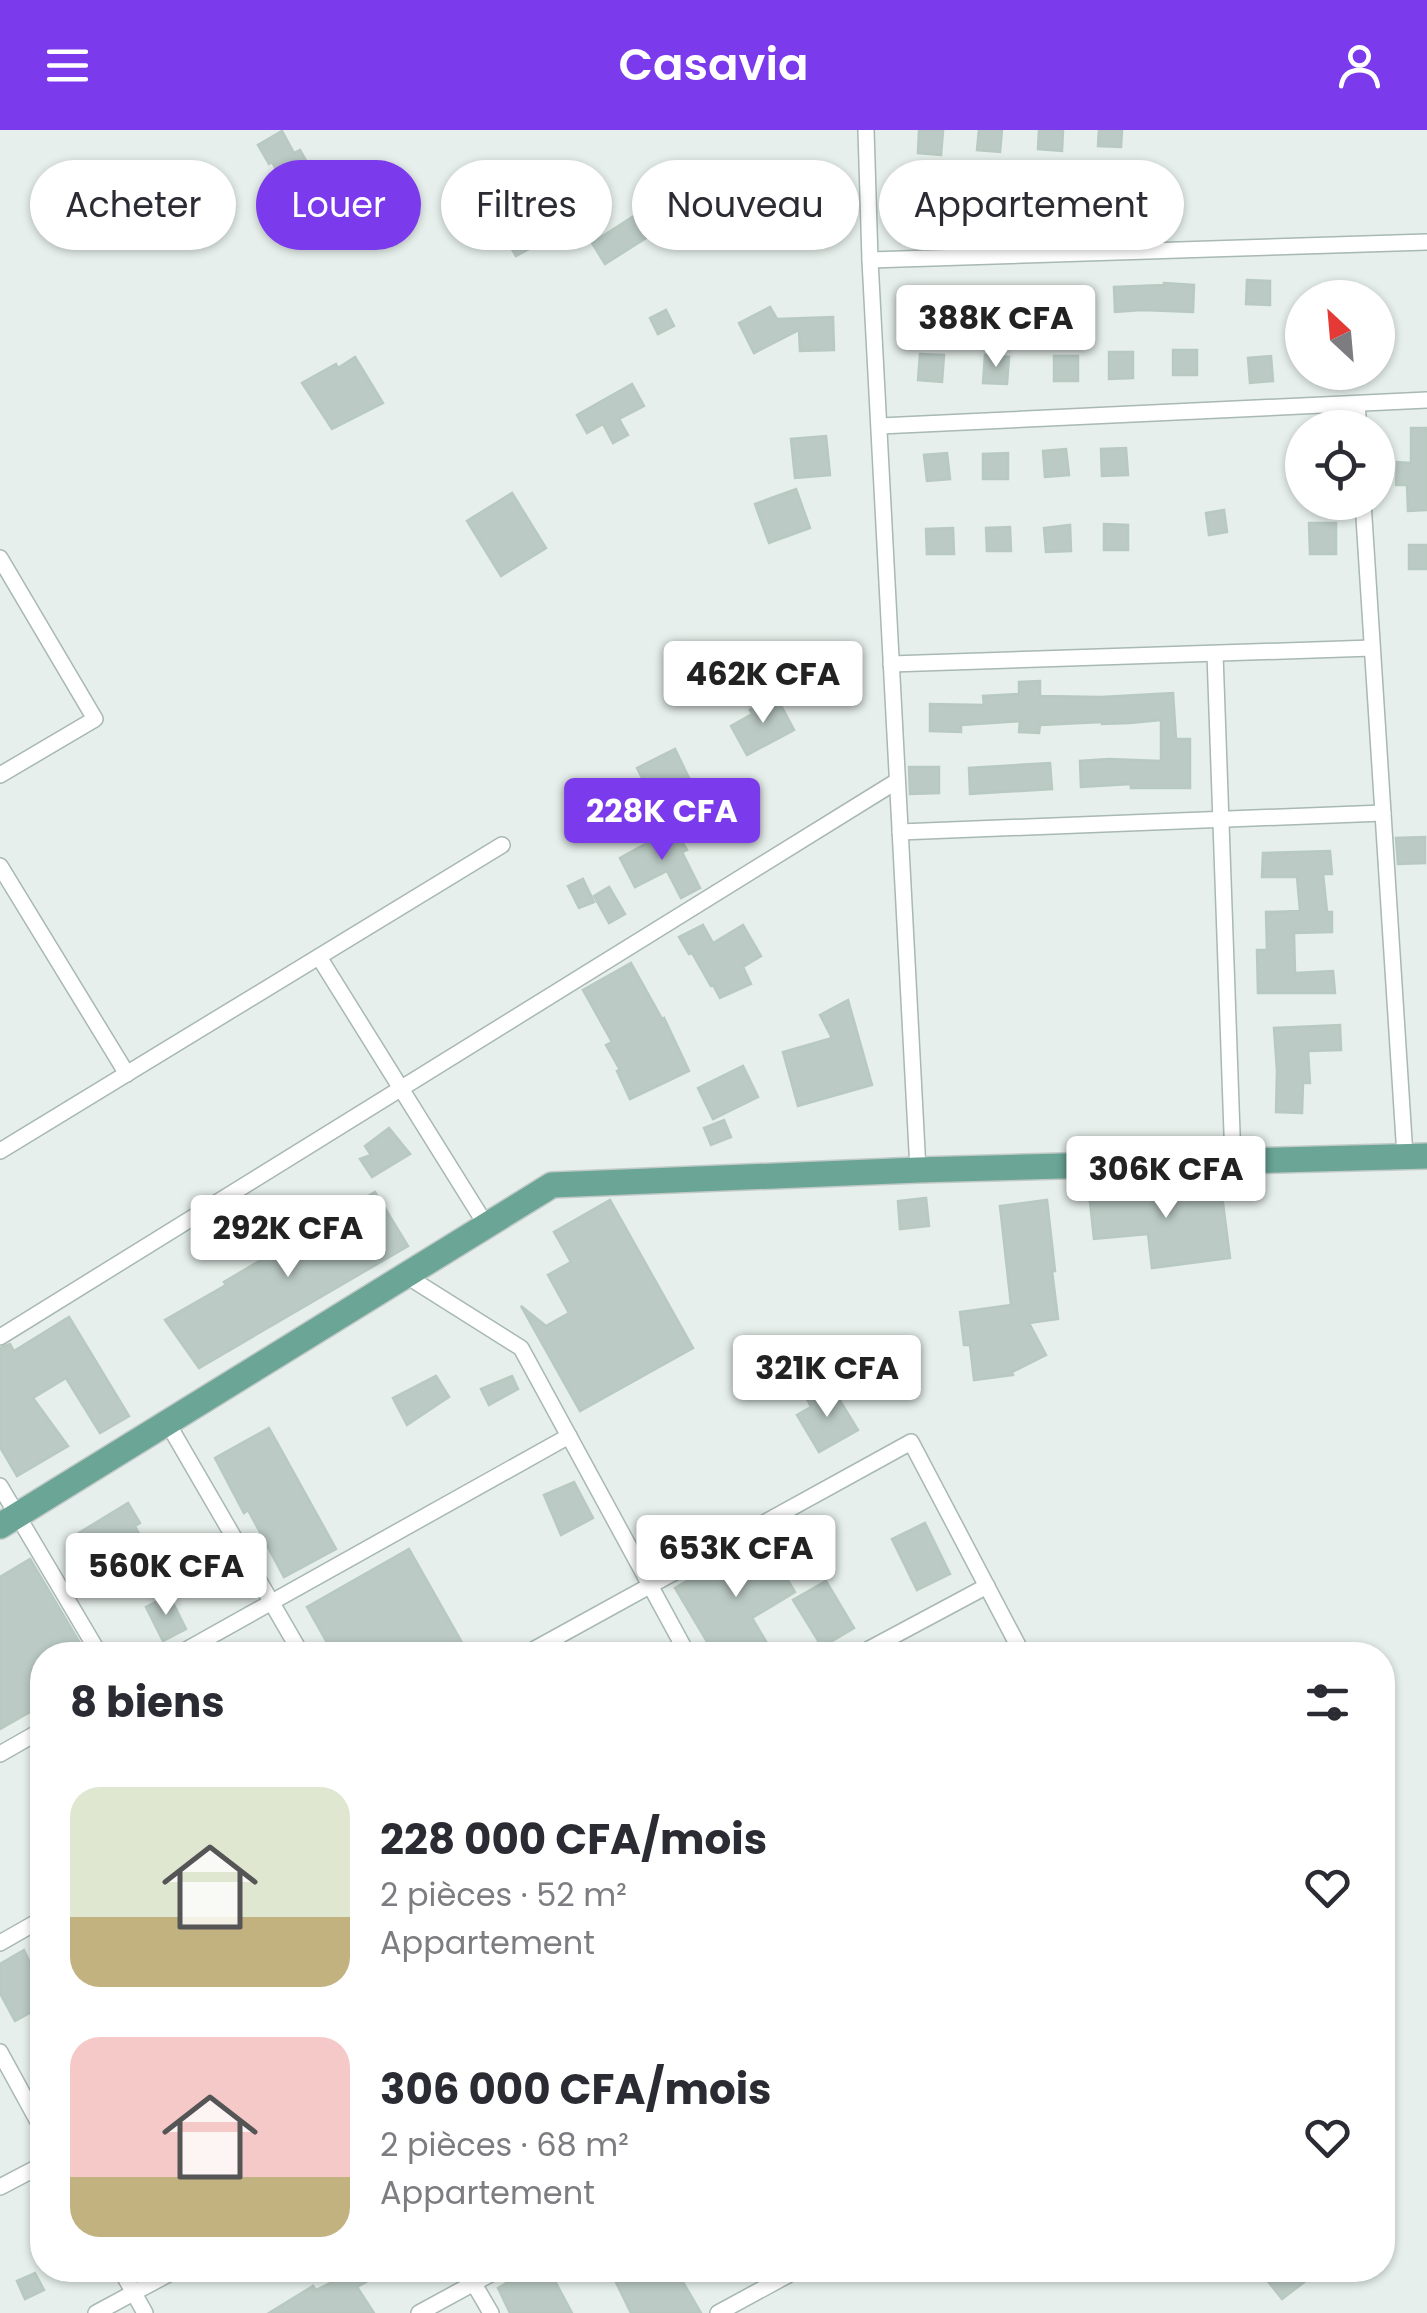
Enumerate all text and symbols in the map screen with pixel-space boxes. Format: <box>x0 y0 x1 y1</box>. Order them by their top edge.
text: Casavia <box>618 33 809 96</box>
icon: menu <box>40 38 95 93</box>
icon: person <box>1332 38 1387 93</box>
chip: Acheter <box>30 160 236 250</box>
chip: Louer <box>256 160 421 250</box>
chip: Filtres <box>441 160 612 250</box>
chip: Nouveau <box>632 160 859 250</box>
chip: Appartement <box>879 160 1184 250</box>
north arrow <box>1285 280 1395 390</box>
map controls <box>1285 280 1395 520</box>
pin: 388K CFA <box>893 285 1099 370</box>
text: 388K CFA <box>918 295 1074 340</box>
button: locate <box>1285 410 1395 520</box>
pin: 462K CFA <box>660 641 866 726</box>
text: 462K CFA <box>686 651 840 696</box>
pin: 228K CFA <box>559 778 765 863</box>
text: 228K CFA <box>586 788 738 833</box>
pin: 306K CFA <box>1063 1136 1269 1221</box>
text: 306K CFA <box>1088 1146 1244 1191</box>
pin: 292K CFA <box>185 1195 391 1280</box>
text: 292K CFA <box>213 1205 363 1250</box>
pin: 321K CFA <box>724 1335 930 1420</box>
text: 321K CFA <box>755 1345 899 1390</box>
pin: 653K CFA <box>633 1515 839 1600</box>
text: 653K CFA <box>658 1525 814 1570</box>
pin: 560K CFA <box>63 1533 269 1618</box>
text: 560K CFA <box>88 1543 244 1588</box>
text: 8 biens <box>70 1673 225 1732</box>
icon: filters <box>1300 1675 1355 1730</box>
text: 228 000 CFA/mois <box>380 1810 767 1869</box>
icon: home <box>150 1827 270 1947</box>
icon: heart <box>1300 1860 1355 1915</box>
text: 2 pièces · 52 m² <box>380 1872 627 1917</box>
text: Appartement <box>380 1920 595 1965</box>
text: 306 000 CFA/mois <box>380 2060 772 2119</box>
icon: home <box>150 2077 270 2197</box>
icon: heart <box>1300 2110 1355 2165</box>
text: 2 pièces · 68 m² <box>380 2122 629 2167</box>
text: Appartement <box>380 2170 595 2215</box>

